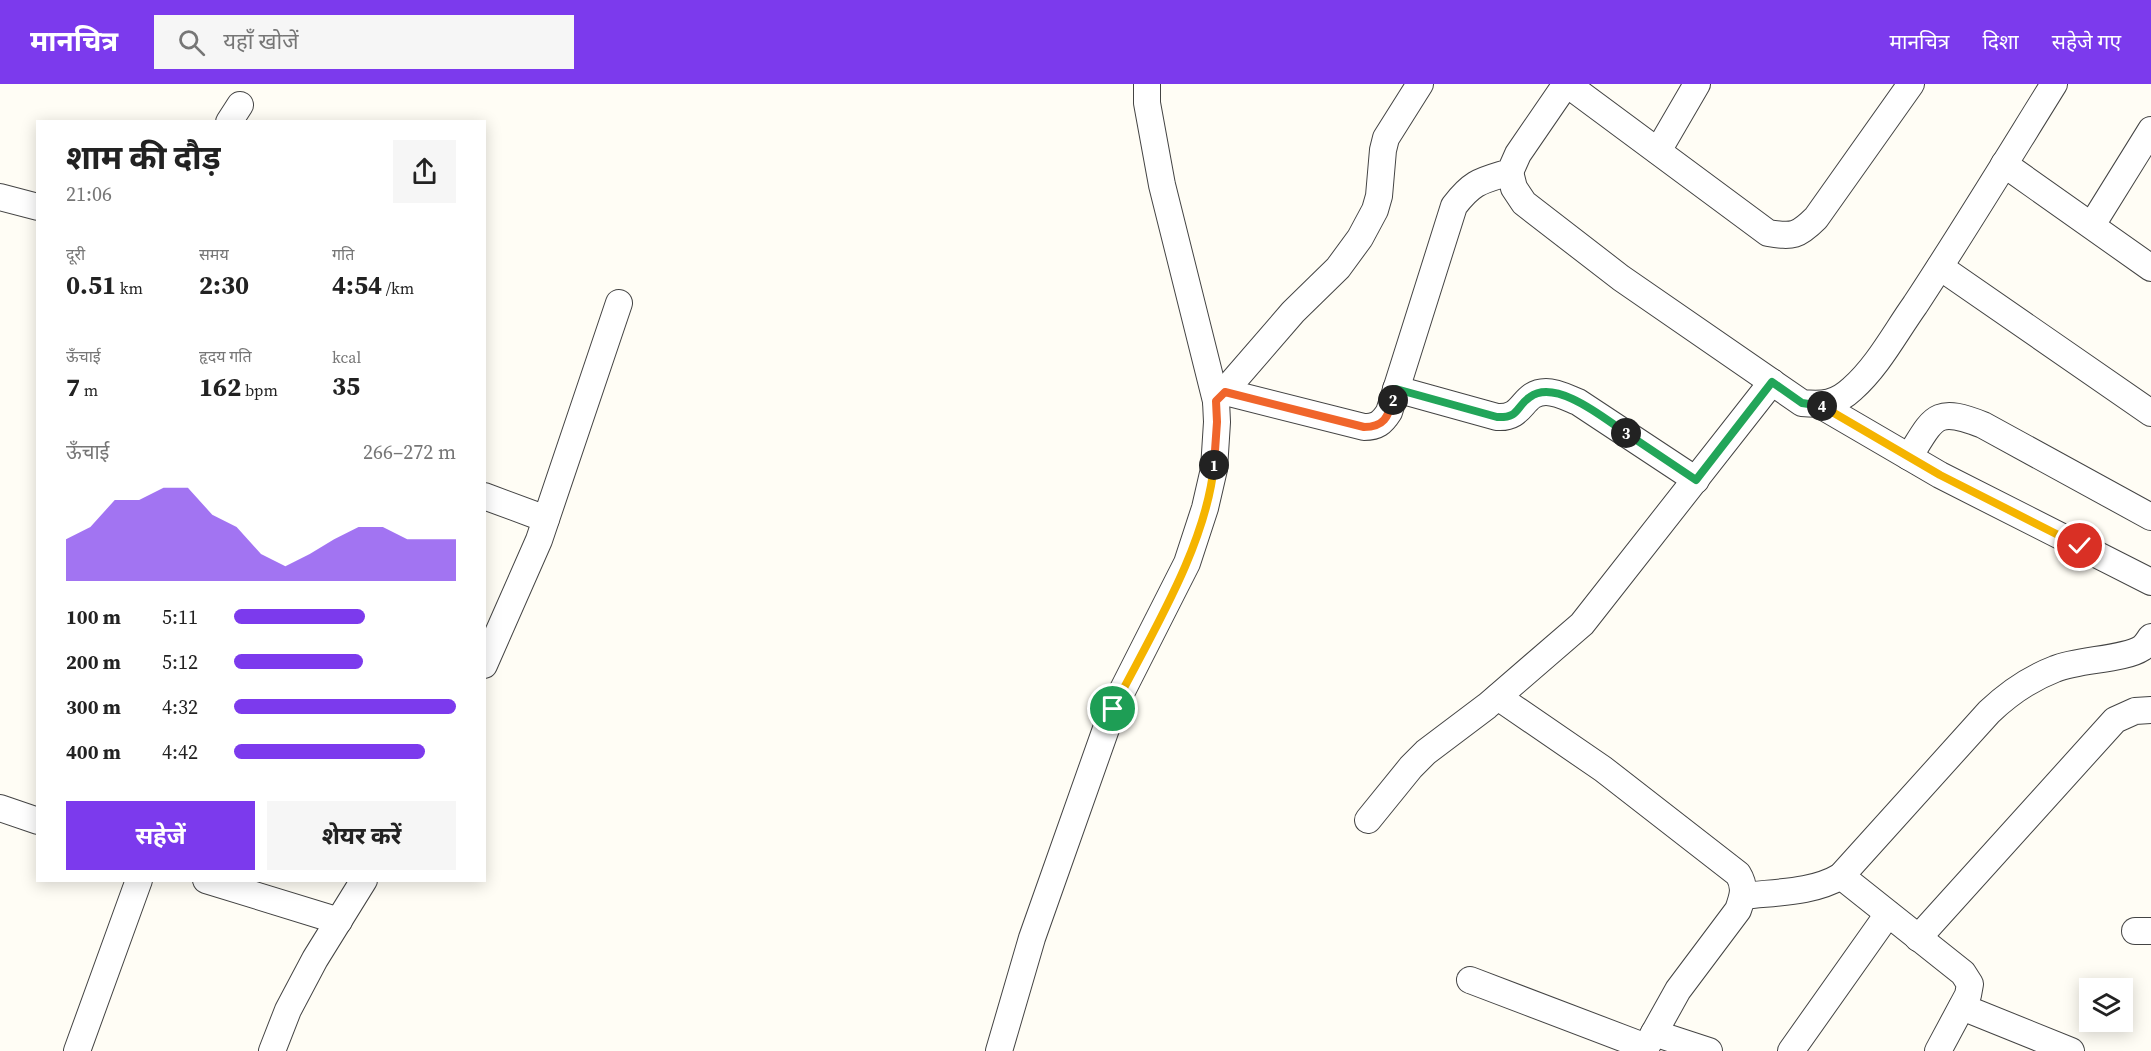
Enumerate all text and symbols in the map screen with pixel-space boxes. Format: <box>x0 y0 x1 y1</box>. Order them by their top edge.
search box <box>154 15 574 69</box>
text: मानचित्र <box>30 22 118 60</box>
icon: search <box>175 26 208 59</box>
text: यहाँ खोजें <box>223 26 299 56</box>
text: मानचित्र <box>1889 27 1949 56</box>
text: दिशा <box>1982 27 2019 56</box>
text: सहेजे गए <box>2052 27 2121 56</box>
text: शाम की दौड़ <box>66 135 221 180</box>
button: share <box>393 140 456 203</box>
text: 21:06 <box>66 180 112 208</box>
text: दूरी <box>66 243 85 265</box>
text: समय <box>199 243 229 265</box>
text: गति <box>332 243 354 265</box>
text: 0.51 <box>66 267 116 303</box>
text: 2:30 <box>199 267 249 303</box>
text: 4:54 <box>332 267 382 303</box>
text: km <box>116 277 143 299</box>
text: /km <box>382 277 414 299</box>
text: ऊँचाई <box>66 345 101 367</box>
text: हृदय गति <box>199 345 252 367</box>
text: kcal <box>332 346 361 368</box>
text: 35 <box>332 368 360 404</box>
text: 7 <box>66 369 80 405</box>
text: 162 <box>199 369 241 405</box>
text: m <box>80 379 98 401</box>
text: bpm <box>241 379 278 401</box>
pin: 2 <box>1378 385 1408 415</box>
text: 2 <box>1389 389 1397 411</box>
pin: 4 <box>1807 391 1837 421</box>
text: 4 <box>1818 395 1826 417</box>
pin: 3 <box>1611 418 1641 448</box>
text: 3 <box>1622 422 1630 444</box>
text: ऊँचाई <box>66 438 109 466</box>
text: 266–272 m <box>363 438 456 466</box>
pin: 1 <box>1199 450 1229 480</box>
text: 1 <box>1210 454 1218 476</box>
pin <box>2054 520 2105 571</box>
icon: check <box>2063 529 2096 562</box>
text: 100 m <box>66 603 121 631</box>
text: 5:11 <box>162 603 198 631</box>
text: 200 m <box>66 648 121 676</box>
text: 5:12 <box>162 648 198 676</box>
pin <box>1087 683 1138 734</box>
icon: arrive <box>1096 692 1129 725</box>
text: 300 m <box>66 693 121 721</box>
text: 4:32 <box>162 693 198 721</box>
text: 400 m <box>66 738 121 766</box>
text: 4:42 <box>162 738 198 766</box>
button: सहेजें <box>66 801 255 870</box>
button: शेयर करें <box>267 801 456 870</box>
map controls <box>2079 978 2133 1032</box>
button: layers <box>2079 978 2133 1032</box>

